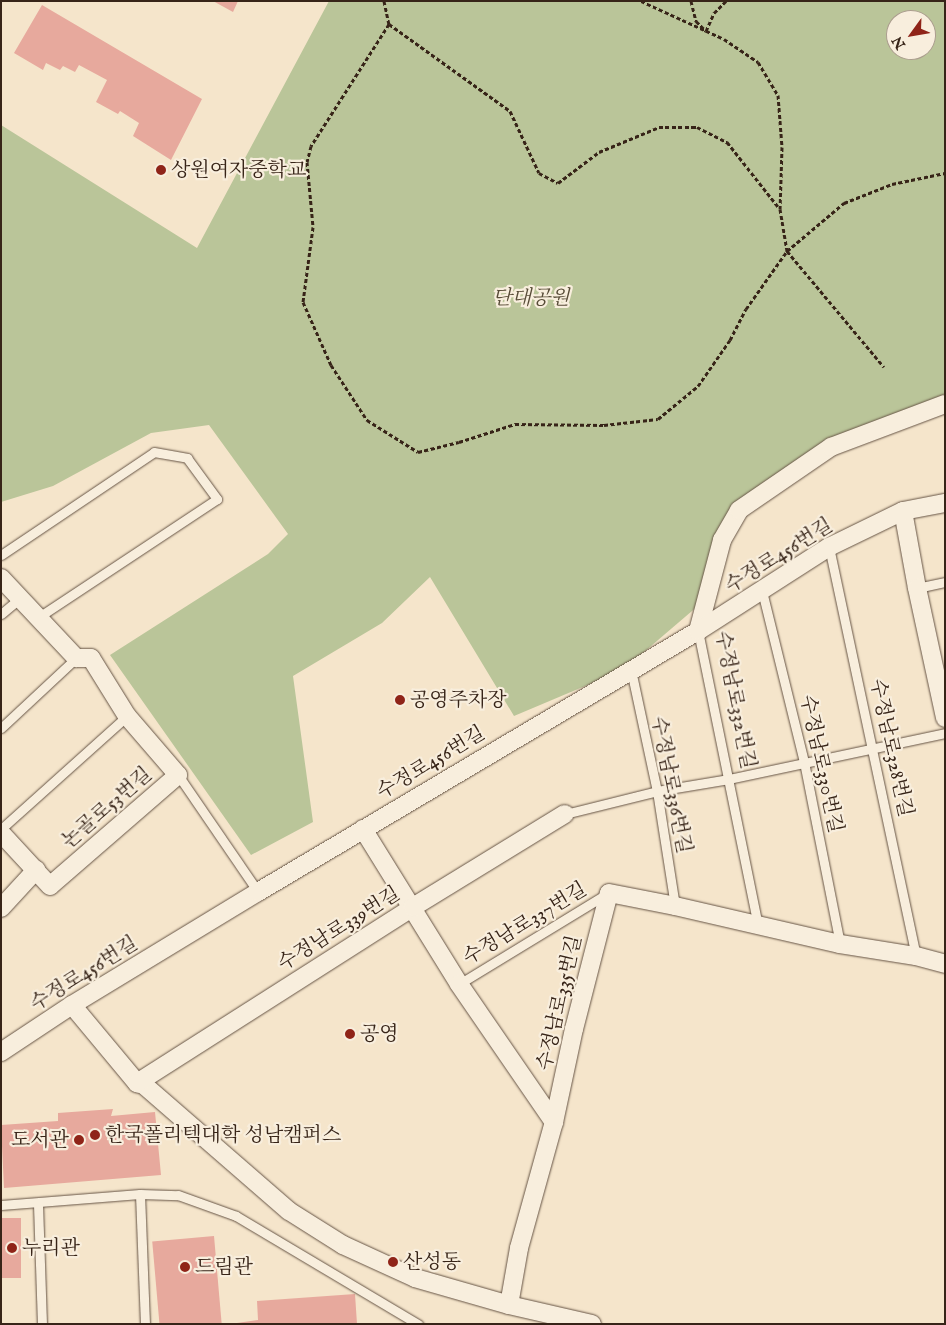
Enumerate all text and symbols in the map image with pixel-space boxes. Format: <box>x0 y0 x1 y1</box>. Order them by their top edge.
north arrow <box>886 10 936 60</box>
text: N <box>888 33 910 52</box>
place label: 상원여자중학교 <box>171 158 306 182</box>
marker: 상원여자중학교 <box>155 164 167 176</box>
park label: 단대공원 <box>492 286 570 310</box>
street label: 수정로456번길 <box>721 514 837 598</box>
street label: 수정남로332번길 <box>710 629 760 771</box>
street label: 수정남로328번길 <box>865 677 917 819</box>
place label: 공영주차장 <box>410 688 507 712</box>
street label: 수정남로330번길 <box>795 693 847 835</box>
marker: 공영주차장 <box>394 694 406 706</box>
street label: 수정남로336번길 <box>646 714 696 856</box>
street label: 수정로456번길 <box>373 721 489 805</box>
street label: 논골로53번길 <box>57 762 157 854</box>
street label: 수정남로337번길 <box>459 878 591 970</box>
street label: 수정남로339번길 <box>273 882 405 976</box>
street label: 수정로456번길 <box>26 932 142 1016</box>
street label: 수정남로335번길 <box>533 933 587 1073</box>
place label: 공영 <box>360 1022 399 1046</box>
marker: 공영 <box>344 1028 356 1040</box>
place label: 한국폴리텍대학 성남캠퍼스 <box>105 1123 341 1147</box>
place label: 도서관 <box>11 1128 69 1152</box>
marker: 한국폴리텍대학 성남캠퍼스 <box>89 1129 101 1141</box>
marker: 도서관 <box>73 1134 85 1146</box>
place label: 누리관 <box>22 1236 80 1260</box>
marker: 누리관 <box>6 1242 18 1254</box>
place label: 산성동 <box>403 1250 461 1274</box>
place label: 드림관 <box>195 1255 253 1279</box>
marker: 산성동 <box>387 1256 399 1268</box>
marker: 드림관 <box>179 1261 191 1273</box>

